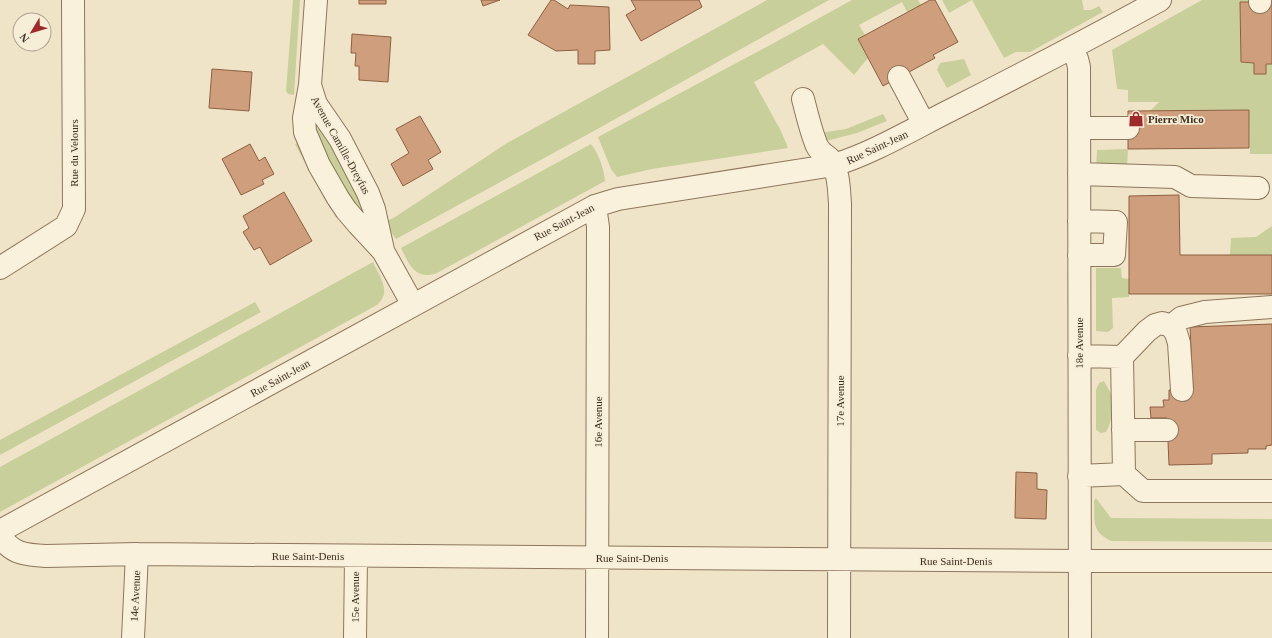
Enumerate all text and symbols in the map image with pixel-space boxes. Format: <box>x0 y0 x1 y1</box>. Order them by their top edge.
north arrow <box>12 12 52 52</box>
text: N <box>17 31 31 45</box>
street label: Avenue Camille-Dreyfus <box>309 94 373 196</box>
shop icon: Pierre Mico <box>1127 110 1145 128</box>
place label: Pierre Mico <box>1148 113 1204 125</box>
street label: Rue du Velours <box>68 119 80 187</box>
street label: Rue Saint-Jean <box>844 127 910 166</box>
street label: Rue Saint-Jean <box>532 201 597 243</box>
street label: 18e Avenue <box>1073 317 1085 369</box>
street label: Rue Saint-Jean <box>248 356 312 399</box>
street label: 17e Avenue <box>834 375 846 427</box>
street label: 16e Avenue <box>592 396 604 448</box>
street label: Rue Saint-Denis <box>272 550 344 562</box>
street label: Rue Saint-Denis <box>596 552 668 564</box>
street label: Rue Saint-Denis <box>920 555 992 567</box>
street label: 14e Avenue <box>128 570 142 622</box>
street label: 15e Avenue <box>349 571 361 623</box>

